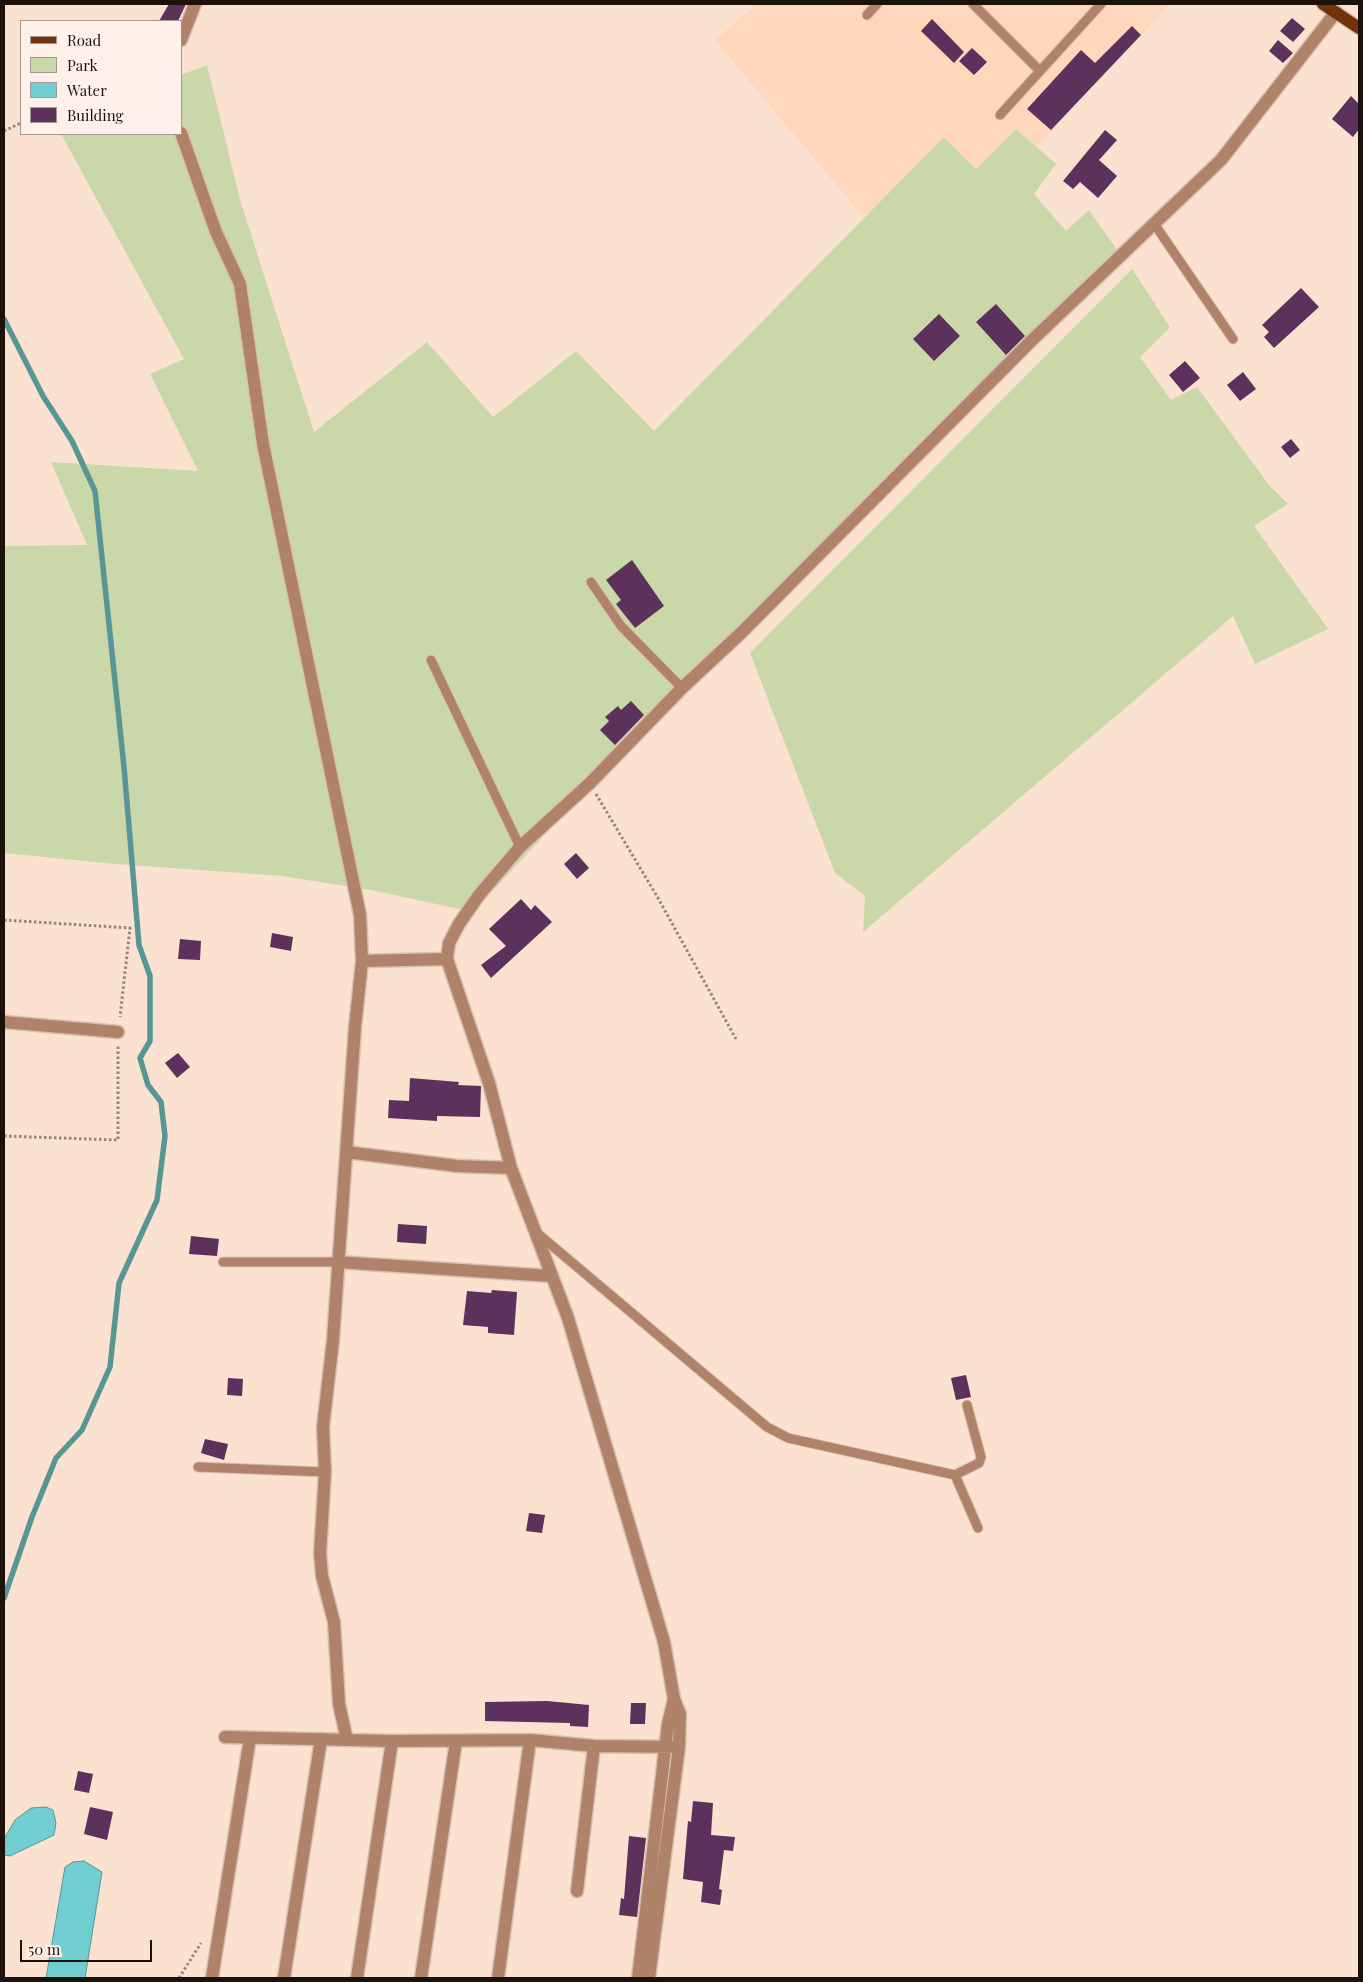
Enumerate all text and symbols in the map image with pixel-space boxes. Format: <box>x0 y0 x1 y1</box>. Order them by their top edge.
legend <box>20 20 182 135</box>
text: Road <box>67 30 101 50</box>
text: Park <box>67 55 98 75</box>
text: Water <box>67 80 107 100</box>
text: Building <box>67 105 123 125</box>
scale bar <box>22 1930 155 1962</box>
text: 50 m <box>28 1939 60 1959</box>

